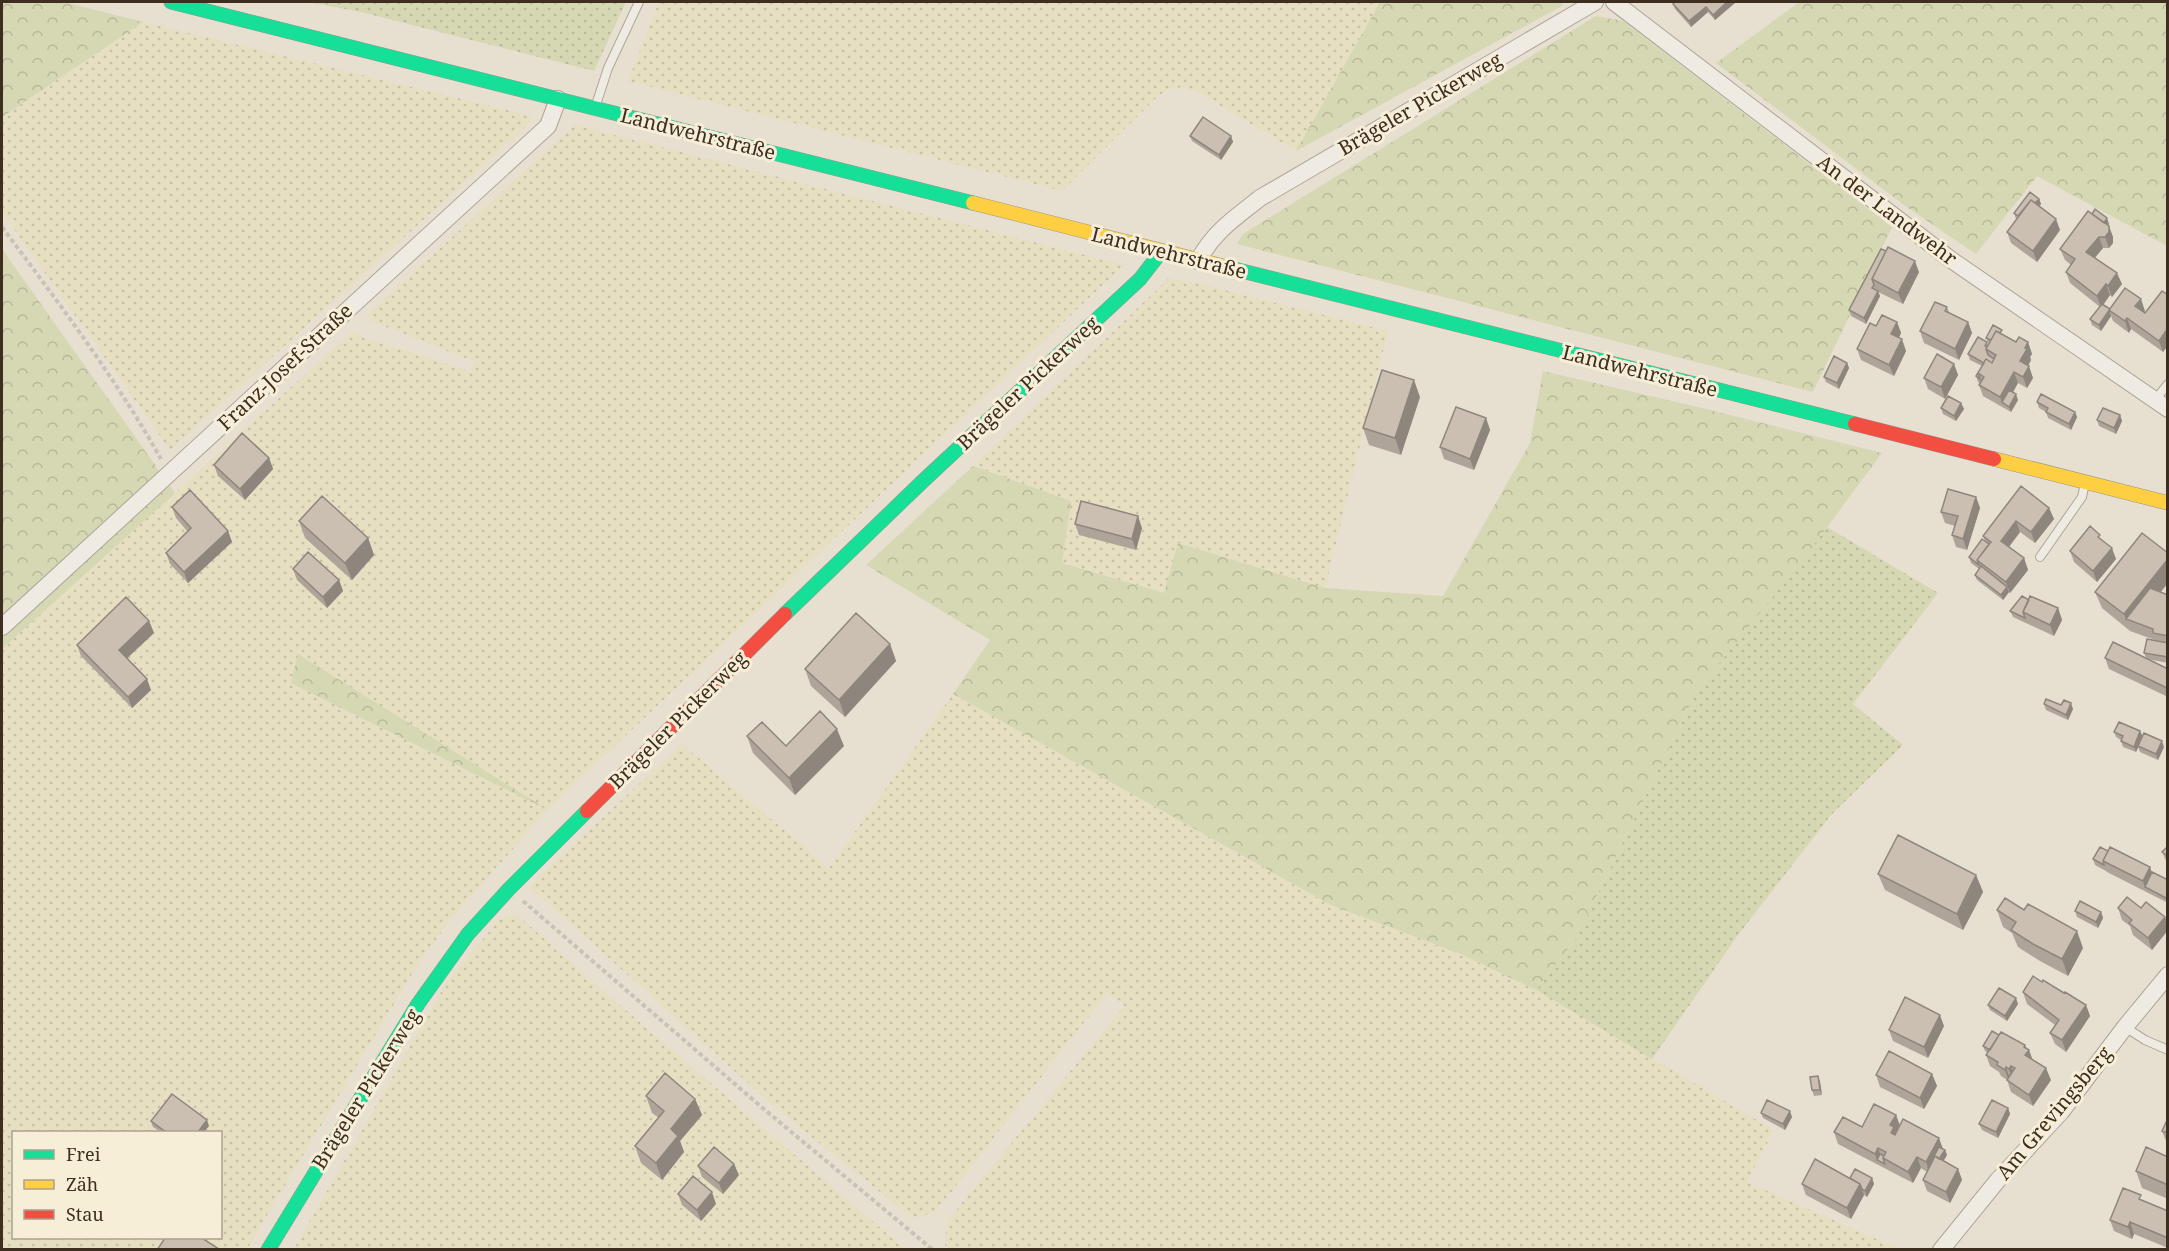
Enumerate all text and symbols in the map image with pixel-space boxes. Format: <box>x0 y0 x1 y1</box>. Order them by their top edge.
street label: Brägeler Pickerweg <box>1333 46 1507 161</box>
street label: Landwehrstraße <box>618 101 779 166</box>
street label: An der Landwehr <box>1812 148 1963 272</box>
street label: Landwehrstraße <box>1089 220 1250 285</box>
street label: Franz-Josef-Straße <box>211 297 358 436</box>
street label: Brägeler Pickerweg <box>951 310 1105 456</box>
street label: Landwehrstraße <box>1560 338 1721 403</box>
street label: Brägeler Pickerweg <box>603 645 753 795</box>
street label: Brägeler Pickerweg <box>305 1003 426 1174</box>
street label: Am Grevingsberg <box>1990 1040 2118 1185</box>
legend <box>12 1131 222 1239</box>
text: Frei <box>66 1142 101 1166</box>
text: Zäh <box>66 1172 98 1196</box>
text: Stau <box>66 1202 104 1226</box>

